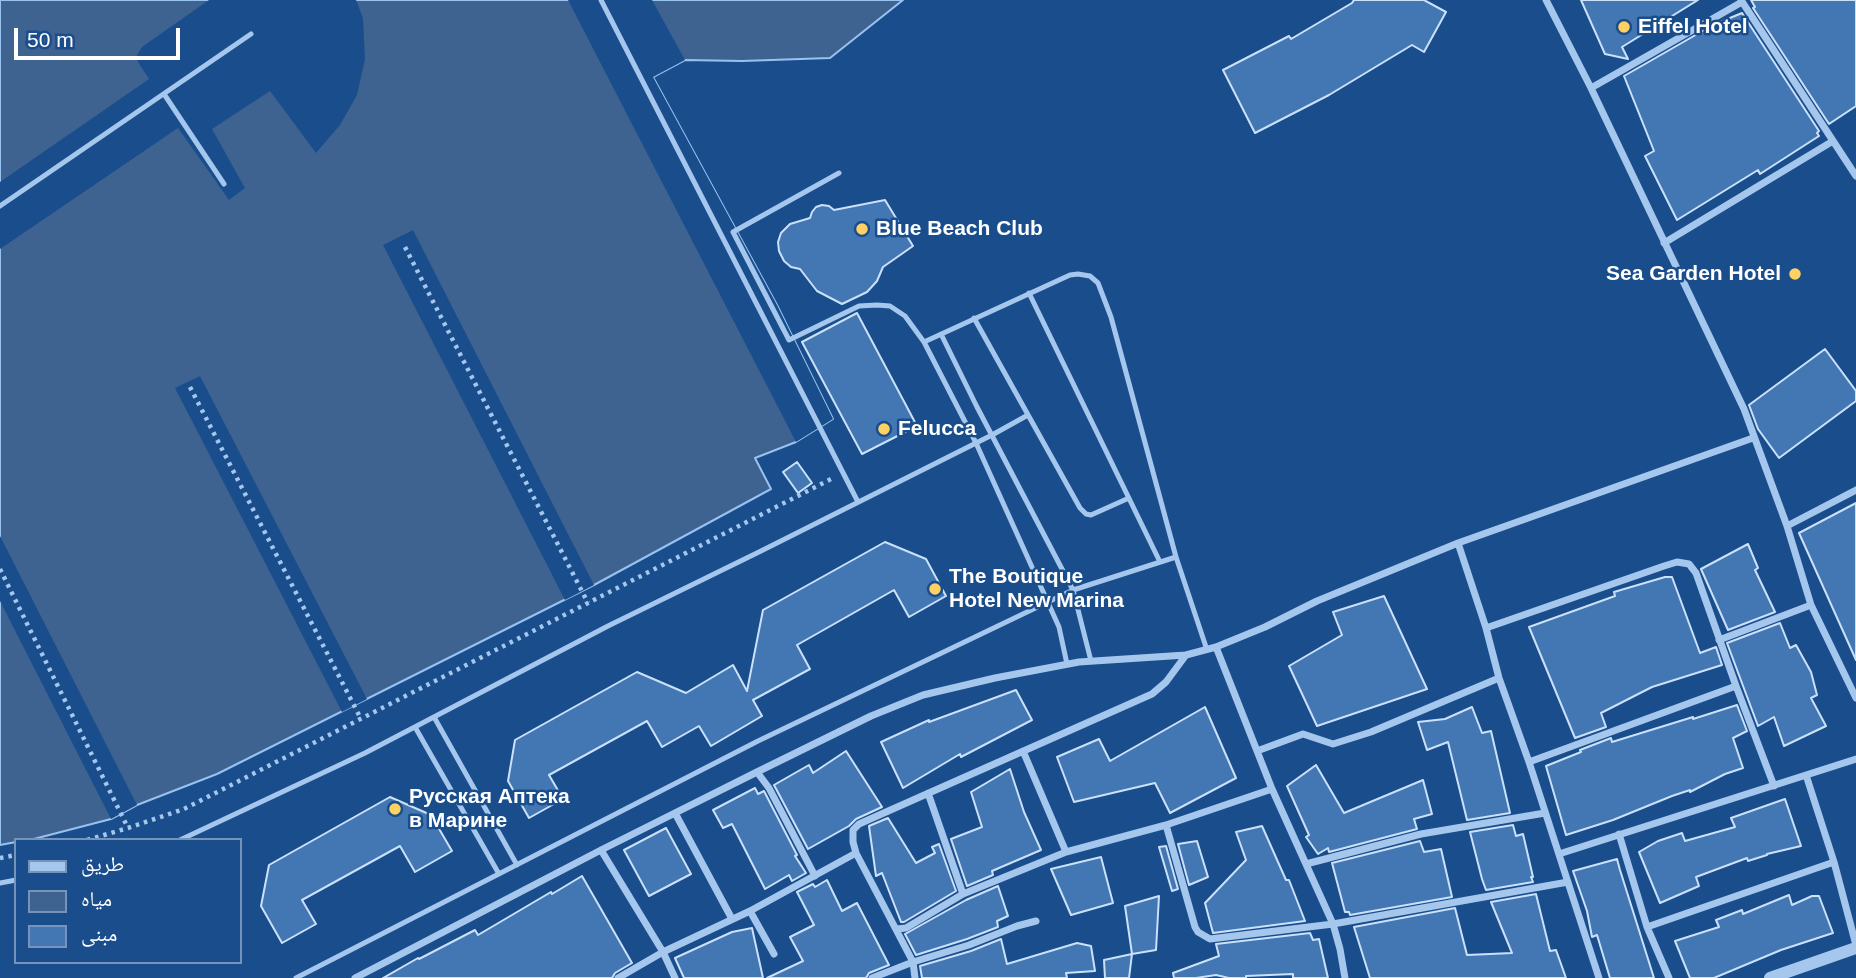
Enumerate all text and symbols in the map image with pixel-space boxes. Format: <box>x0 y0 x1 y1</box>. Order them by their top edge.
scale bar <box>18 14 184 58</box>
place label: Eiffel Hotel <box>1638 14 1748 40</box>
marker: Eiffel Hotel <box>1616 19 1632 35</box>
text: 50 m <box>27 28 74 51</box>
place label: Blue Beach Club <box>876 216 1043 242</box>
marker: Blue Beach Club <box>854 221 870 237</box>
place label: Sea Garden Hotel <box>1606 261 1781 287</box>
marker: Sea Garden Hotel <box>1787 266 1803 282</box>
place label: Felucca <box>898 416 976 442</box>
marker: Felucca <box>876 421 892 437</box>
place label: The Boutique Hotel New Marina <box>949 564 1124 614</box>
marker: The Boutique Hotel New Marina <box>927 581 943 597</box>
place label: Русская Аптека в Марине <box>409 784 570 834</box>
marker: Русская Аптека в Марине <box>387 801 403 817</box>
legend <box>14 838 242 964</box>
text: طريق <box>81 852 124 875</box>
text: مياه <box>81 887 112 910</box>
text: مبنى <box>81 922 117 945</box>

